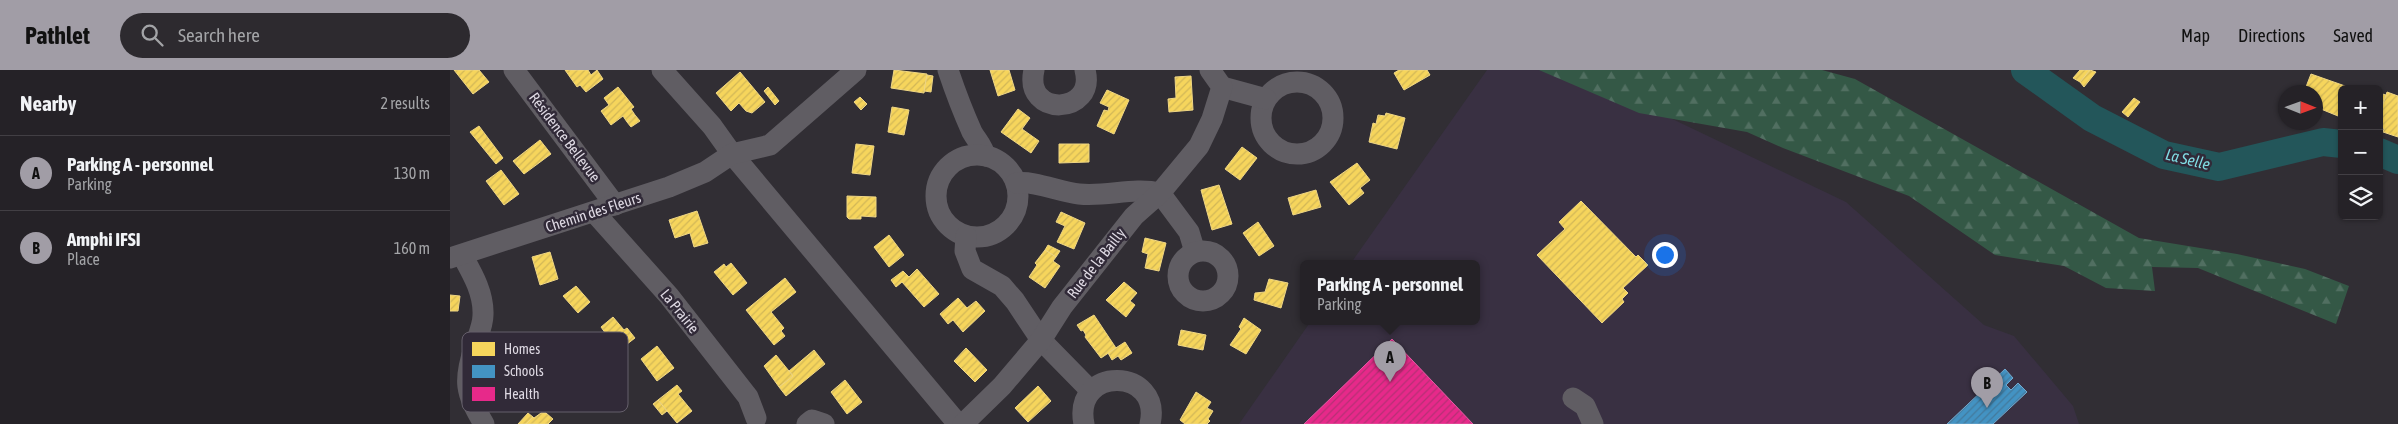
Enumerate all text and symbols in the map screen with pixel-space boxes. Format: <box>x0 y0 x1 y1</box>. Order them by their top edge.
search box <box>120 13 470 58</box>
icon: search <box>138 21 166 49</box>
text: Pathlet <box>25 22 90 49</box>
text: Search here <box>178 24 260 46</box>
text: Map <box>2181 25 2210 46</box>
text: Directions <box>2238 25 2305 46</box>
text: Saved <box>2333 25 2373 46</box>
north arrow <box>2278 85 2323 130</box>
map controls <box>2338 85 2383 220</box>
button: + <box>2338 85 2383 130</box>
street label: Résidence Bellevue <box>526 89 604 185</box>
text: Nearby <box>20 91 76 115</box>
text: 2 results <box>380 94 430 112</box>
button: − <box>2338 130 2383 175</box>
water label: La Selle <box>2164 145 2212 173</box>
text: Parking A - personnel <box>67 153 213 175</box>
text: A <box>32 164 40 182</box>
text: 130 m <box>394 164 430 182</box>
text: Parking <box>67 175 112 193</box>
button: layers <box>2338 175 2383 220</box>
street label: Chemin des Fleurs <box>543 189 643 235</box>
street label: Rue de la Bailly <box>1063 225 1129 301</box>
text: Amphi IFSI <box>67 228 141 250</box>
text: B <box>32 239 40 257</box>
text: 160 m <box>394 239 430 257</box>
your location <box>1652 242 1678 268</box>
text: Place <box>67 250 100 268</box>
popup <box>1300 260 1480 325</box>
text: Parking A - personnel <box>1317 273 1463 295</box>
street label: La Prairie <box>657 286 703 336</box>
text: Parking <box>1317 295 1361 313</box>
legend <box>462 332 628 412</box>
text: Homes <box>504 341 540 357</box>
pin: A <box>1374 341 1406 382</box>
text: Schools <box>504 363 544 379</box>
pin: B <box>1971 367 2003 408</box>
text: Health <box>504 386 540 402</box>

